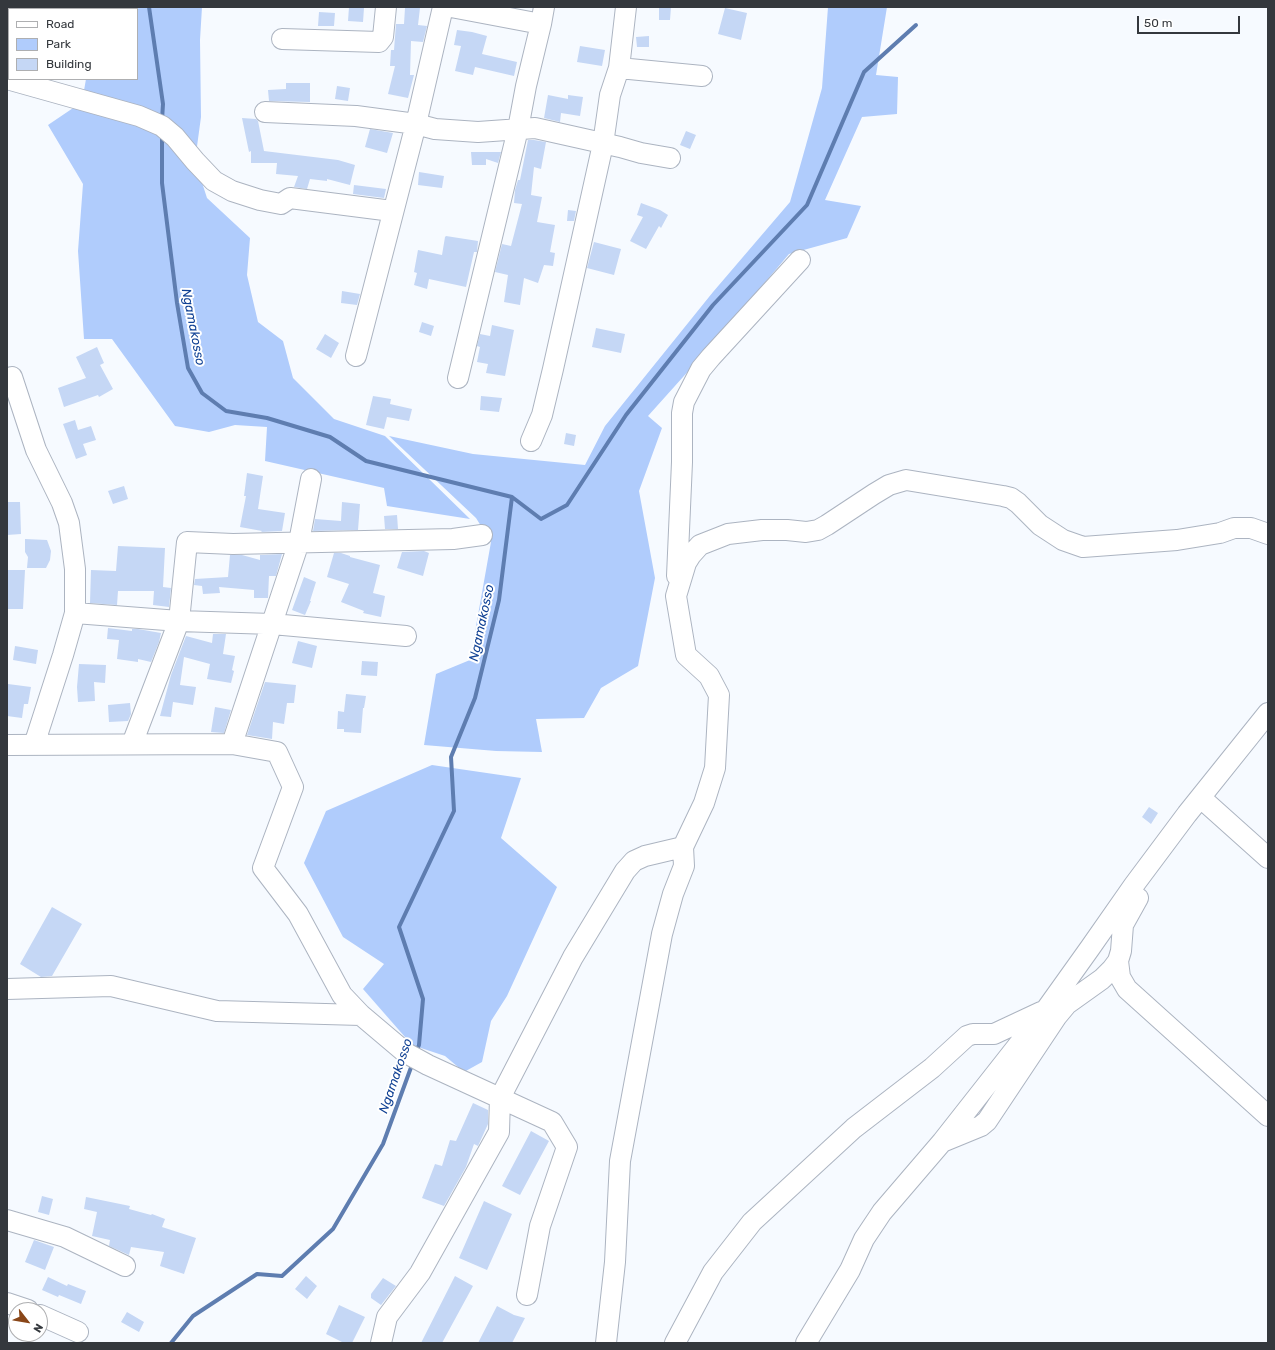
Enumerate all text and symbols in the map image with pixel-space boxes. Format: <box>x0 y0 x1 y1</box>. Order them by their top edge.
legend <box>8 8 138 80</box>
scale bar <box>1139 8 1242 34</box>
text: 50 m <box>1144 16 1172 30</box>
text: Road <box>46 17 74 31</box>
text: Park <box>46 37 71 51</box>
text: Building <box>46 57 92 71</box>
water label: Ngamakosso <box>178 287 208 367</box>
water label: Ngamakosso <box>466 583 498 663</box>
water label: Ngamakosso <box>376 1037 416 1115</box>
north arrow <box>8 1302 48 1342</box>
text: N <box>30 1321 45 1335</box>

